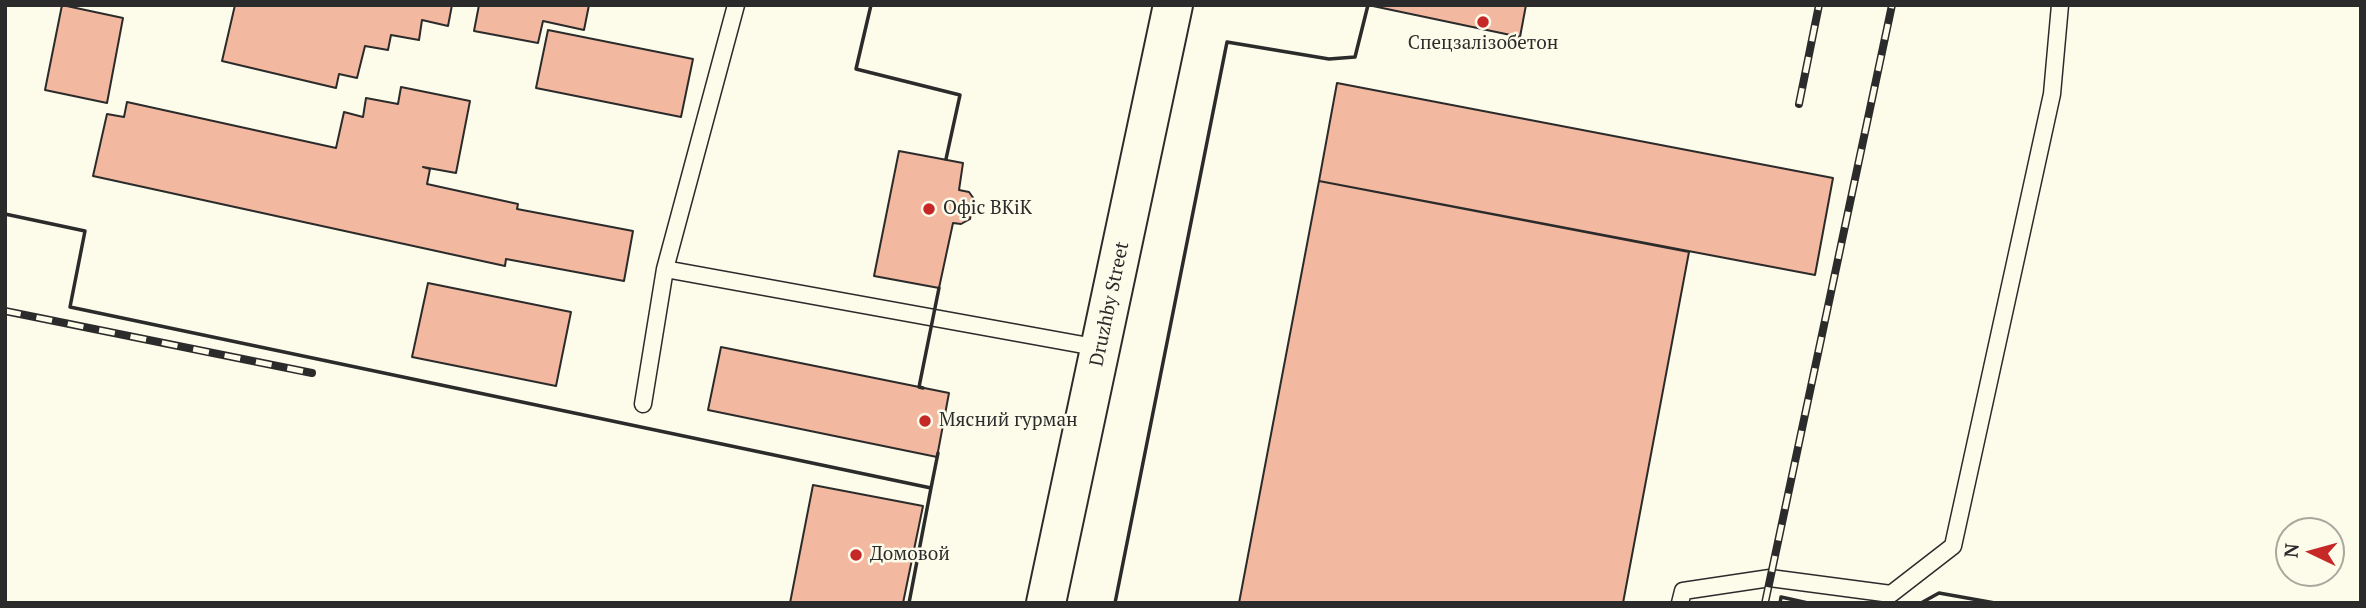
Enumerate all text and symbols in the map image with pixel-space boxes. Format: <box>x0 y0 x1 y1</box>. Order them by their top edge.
marker: Спецзалізобетон <box>1475 14 1491 30</box>
place label: Спецзалізобетон <box>1408 33 1558 55</box>
place label: Офіс ВКіК <box>943 198 1032 220</box>
marker: Офіс ВКіК <box>921 201 937 217</box>
street label: Druzhby Street <box>1086 240 1134 368</box>
place label: Мясний гурман <box>939 410 1078 432</box>
marker: Мясний гурман <box>917 413 933 429</box>
north arrow <box>2275 517 2345 587</box>
text: N <box>2277 542 2304 559</box>
place label: Домовой <box>870 544 950 566</box>
marker: Домовой <box>848 547 864 563</box>

